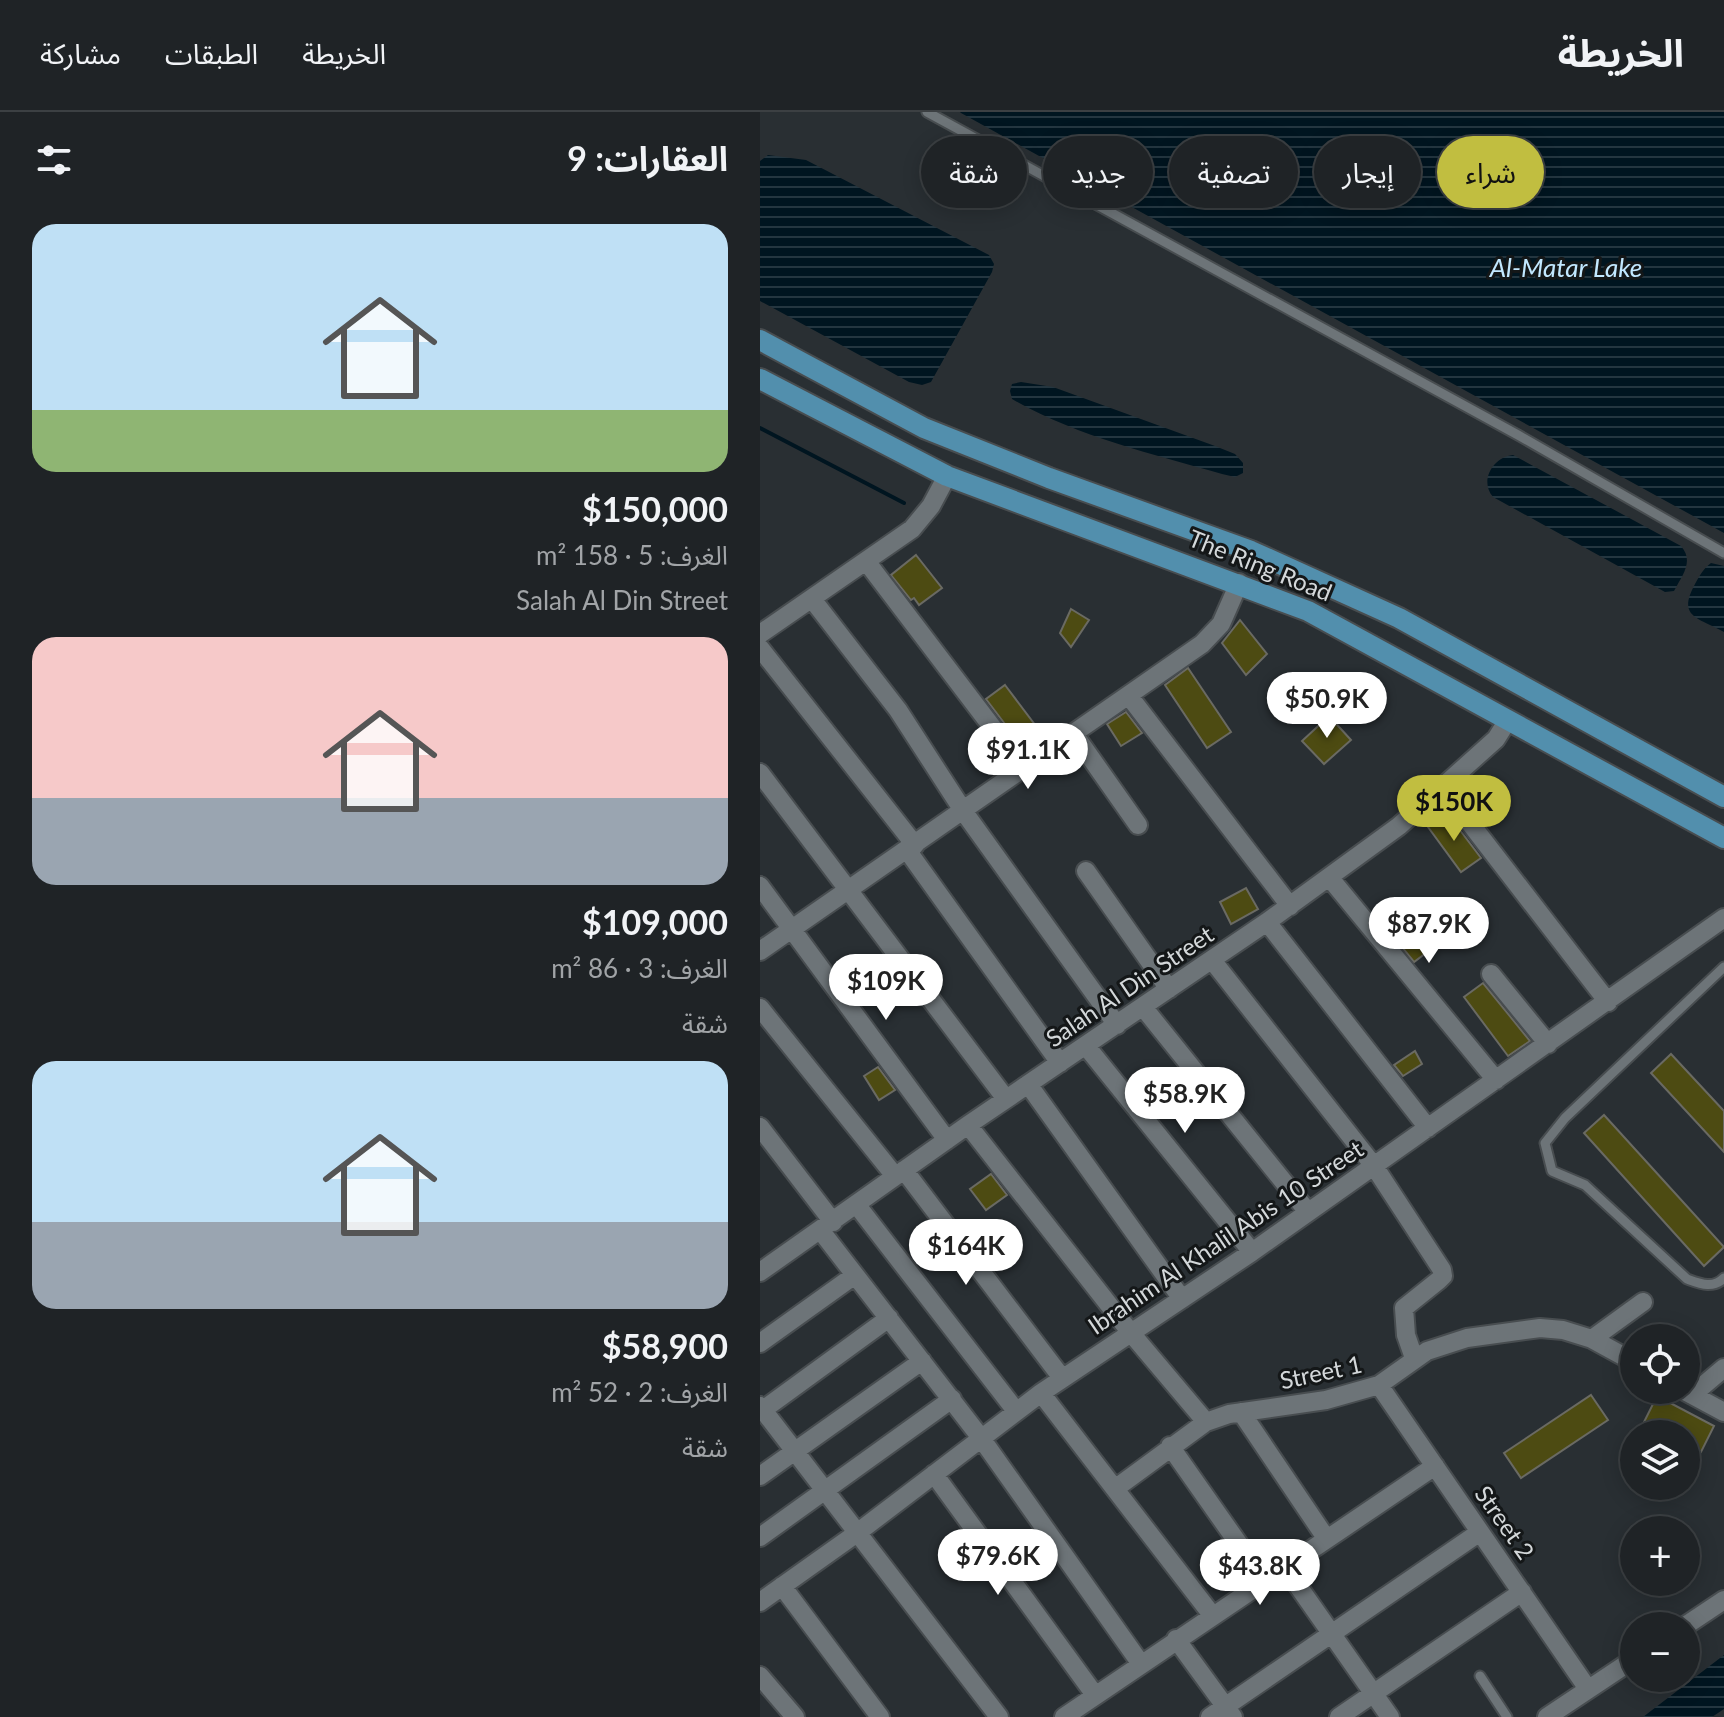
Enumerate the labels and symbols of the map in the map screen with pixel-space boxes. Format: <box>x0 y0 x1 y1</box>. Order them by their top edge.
water label: Al-Matar Lake <box>1489 251 1642 283</box>
street label: The Ring Road <box>1185 523 1336 607</box>
pin: $50.9K <box>1262 672 1392 740</box>
pin: $91.1K <box>963 723 1093 791</box>
pin: $150K <box>1398 775 1510 843</box>
pin: $87.9K <box>1364 897 1494 965</box>
street label: Salah Al Din Street <box>1040 919 1219 1052</box>
pin: $109K <box>830 954 942 1022</box>
pin: $58.9K <box>1120 1067 1250 1135</box>
street label: Ibrahim Al Khalil Abis 10 Street <box>1082 1134 1368 1340</box>
pin: $164K <box>910 1219 1022 1287</box>
street label: Street 1 <box>1277 1349 1364 1394</box>
street label: Street 2 <box>1469 1480 1541 1565</box>
pin: $79.6K <box>933 1529 1063 1597</box>
pin: $43.8K <box>1195 1539 1325 1607</box>

